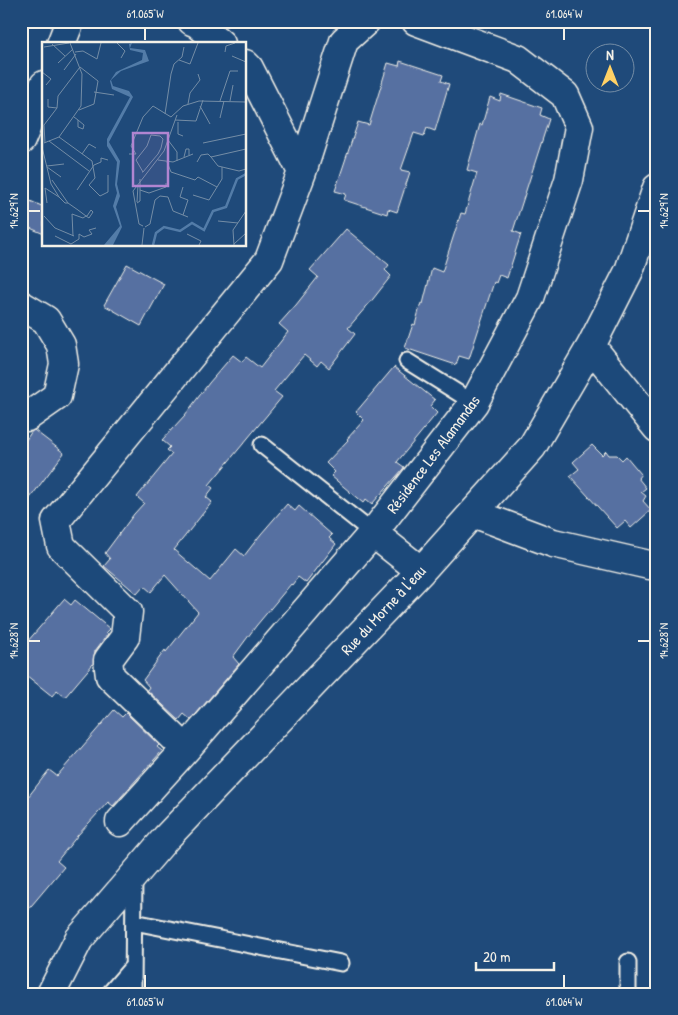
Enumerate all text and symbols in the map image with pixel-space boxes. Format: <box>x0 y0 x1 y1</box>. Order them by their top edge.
text: 61.065°W <box>126 5 164 22</box>
text: 61.064°W <box>546 5 583 22</box>
inset map <box>42 42 246 246</box>
north arrow <box>586 42 636 92</box>
text: N <box>606 45 614 64</box>
text: 14.629°N <box>5 193 22 229</box>
text: 14.629°N <box>655 193 672 229</box>
street label: Résidence Les Alamandas <box>381 390 485 518</box>
street label: Rue du Morne à l'eau <box>336 560 431 660</box>
text: 14.628°N <box>5 623 22 659</box>
text: 14.628°N <box>655 623 672 659</box>
scale bar <box>476 940 553 972</box>
text: 20 m <box>483 946 510 967</box>
text: 61.065°W <box>126 993 164 1010</box>
text: 61.064°W <box>546 993 583 1010</box>

